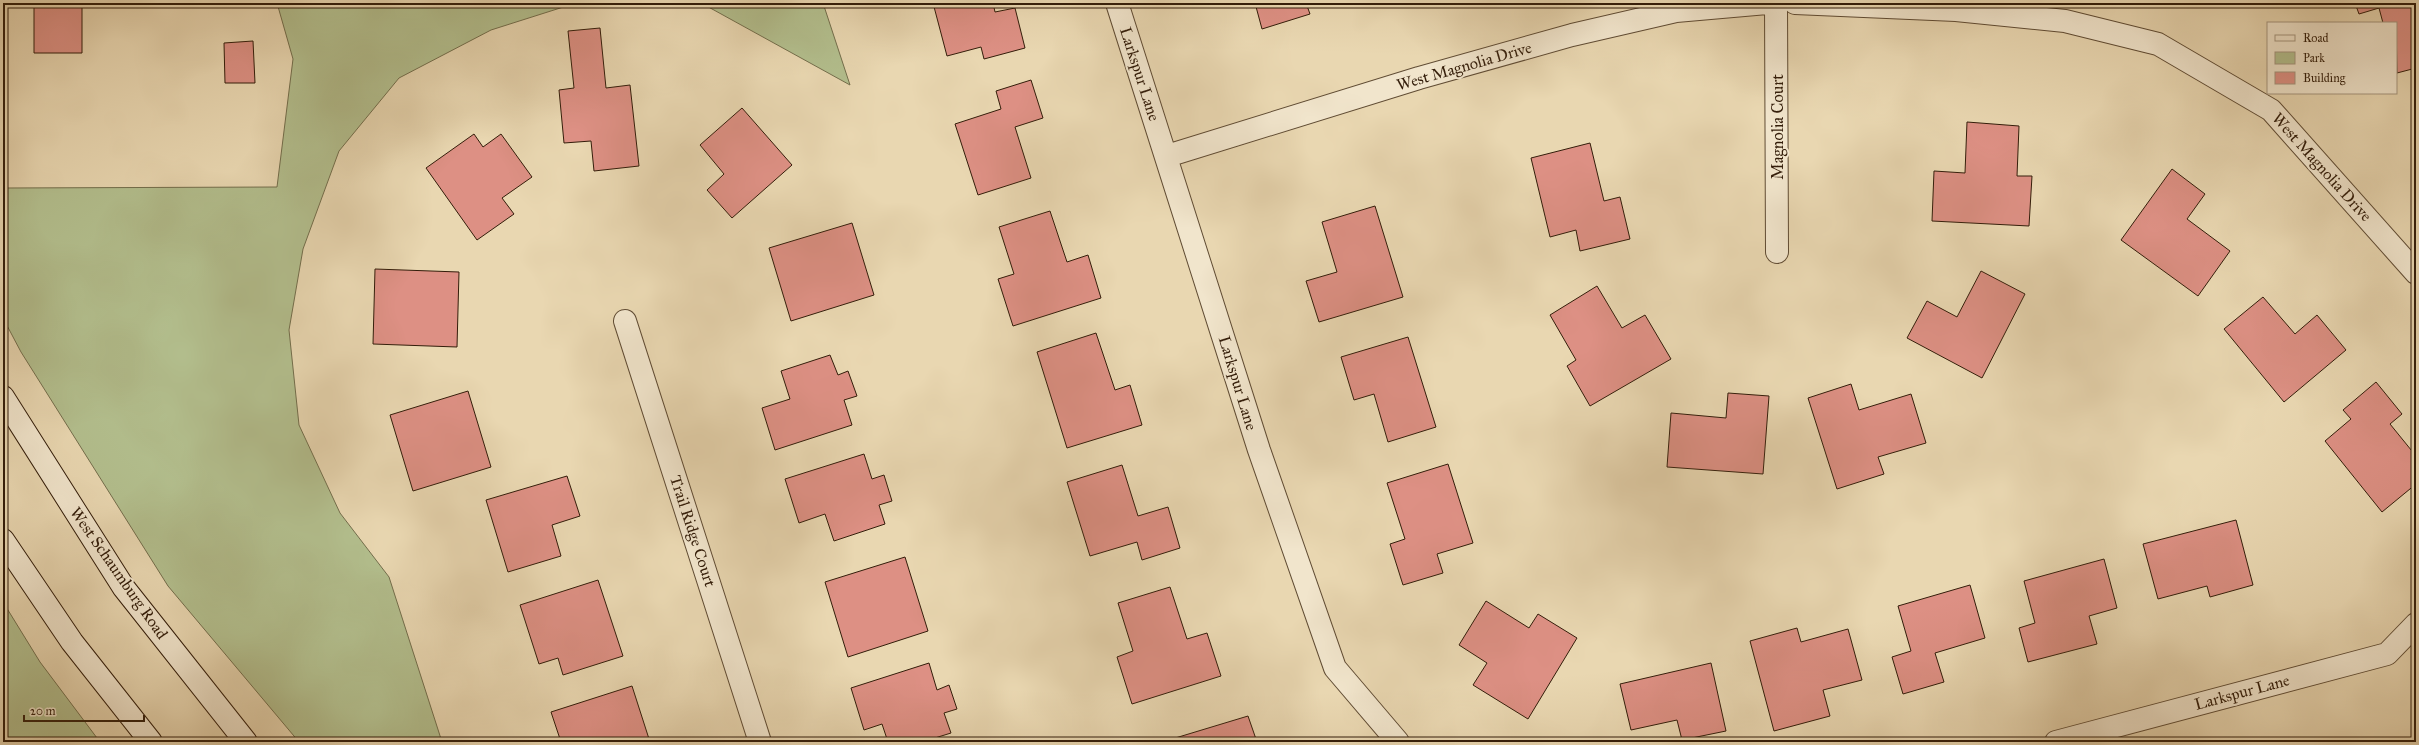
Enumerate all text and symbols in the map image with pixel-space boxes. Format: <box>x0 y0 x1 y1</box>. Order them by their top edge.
legend <box>2267 22 2397 94</box>
street label: Larkspur Lane <box>1116 25 1164 124</box>
text: Road <box>2303 31 2329 45</box>
street label: West Magnolia Drive <box>1394 38 1534 95</box>
text: Park <box>2303 51 2325 65</box>
text: Building <box>2303 71 2346 86</box>
street label: Magnolia Court <box>1768 74 1788 180</box>
street label: West Magnolia Drive <box>2268 109 2376 226</box>
street label: Larkspur Lane <box>1215 334 1261 433</box>
street label: Trail Ridge Court <box>665 473 720 590</box>
street label: West Schaumburg Road <box>65 503 172 643</box>
street label: Larkspur Lane <box>2192 670 2292 714</box>
scale bar <box>24 697 144 723</box>
text: 20 m <box>30 704 56 718</box>

